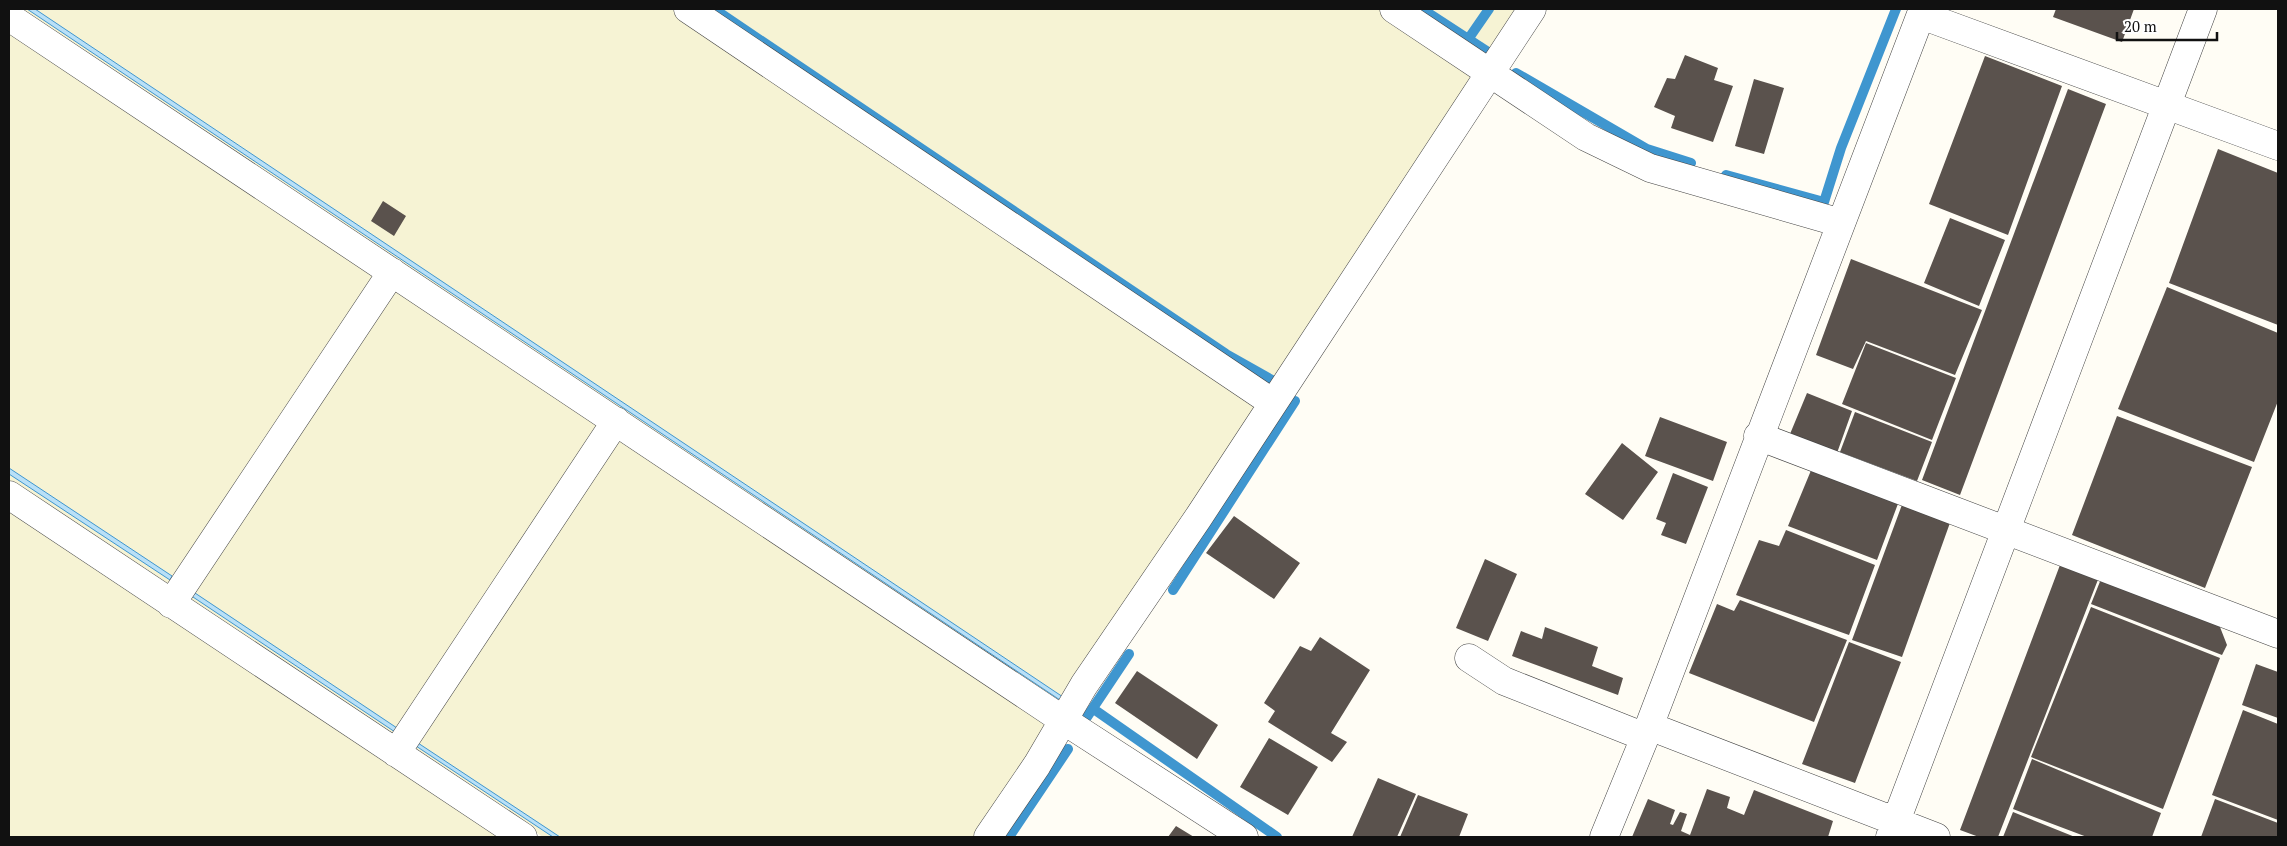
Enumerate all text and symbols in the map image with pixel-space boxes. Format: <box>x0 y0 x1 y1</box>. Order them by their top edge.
scale bar <box>2117 10 2217 42</box>
text: 20 m <box>2124 16 2157 36</box>

